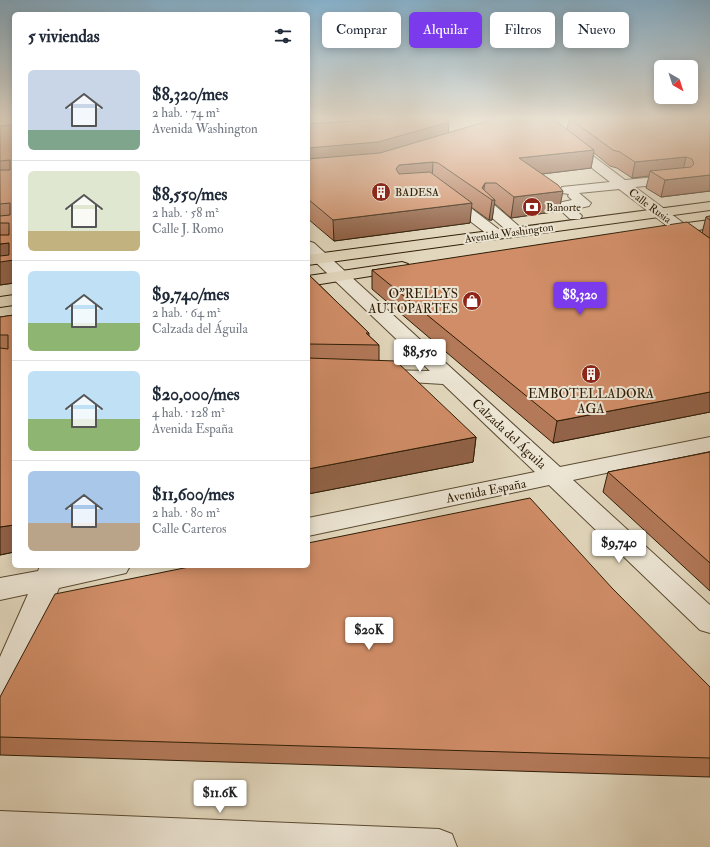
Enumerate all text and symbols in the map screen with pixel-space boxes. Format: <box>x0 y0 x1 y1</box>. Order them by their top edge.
chip: Comprar <box>322 12 401 48</box>
chip: Alquilar <box>409 12 482 48</box>
chip: Filtros <box>490 12 555 48</box>
chip: Nuevo <box>563 12 629 48</box>
icon: filters <box>272 25 294 47</box>
text: 5 viviendas <box>28 26 100 47</box>
north arrow <box>654 60 698 104</box>
map controls <box>654 60 698 104</box>
text: $8,320/mes <box>152 84 228 105</box>
icon: home <box>60 86 108 134</box>
text: 2 hab. · 74 m² <box>152 105 220 121</box>
text: Avenida Washington <box>152 121 258 137</box>
building icon: BADESA <box>370 181 392 203</box>
text: $8,550/mes <box>152 184 227 205</box>
place label: BADESA <box>395 186 439 199</box>
street label: Calle Rusia <box>626 186 674 226</box>
icon: home <box>60 187 108 235</box>
bank icon: Banorte <box>521 196 543 218</box>
place label: Banorte <box>546 201 581 214</box>
text: 2 hab. · 58 m² <box>152 205 219 221</box>
street label: Avenida Washington <box>463 220 555 246</box>
text: Calle J. Romo <box>152 221 224 237</box>
pin: $8,320 <box>547 282 613 316</box>
text: $9,740/mes <box>152 284 229 305</box>
place label: O"RELLYS AUTOPARTES <box>367 286 458 317</box>
icon: home <box>60 287 108 335</box>
text: $8,320 <box>563 287 597 303</box>
shop icon: O"RELLYS AUTOPARTES <box>461 290 483 312</box>
text: 2 hab. · 64 m² <box>152 305 220 321</box>
text: Calzada del Águila <box>152 321 248 337</box>
pin: $8,550 <box>387 339 453 373</box>
text: $8,550 <box>403 344 437 360</box>
building icon: EMBOTELLADORA AGA <box>580 363 602 385</box>
text: $20,000/mes <box>152 384 240 405</box>
place label: EMBOTELLADORA AGA <box>528 386 655 417</box>
icon: home <box>60 387 108 435</box>
street label: Calzada del Águila <box>469 395 551 473</box>
text: 4 hab. · 128 m² <box>152 405 225 421</box>
text: Avenida España <box>152 421 233 437</box>
street label: Avenida España <box>444 475 528 508</box>
text: $11,600/mes <box>152 484 234 505</box>
icon: home <box>60 487 108 535</box>
text: 2 hab. · 80 m² <box>152 505 220 521</box>
text: Calle Carteros <box>152 521 226 537</box>
pin: $9,740 <box>586 530 652 564</box>
text: $9,740 <box>601 535 637 551</box>
pin: $20K <box>345 617 393 651</box>
text: $20K <box>354 622 384 638</box>
pin: $11.6K <box>187 780 253 814</box>
text: $11.6K <box>203 785 237 801</box>

